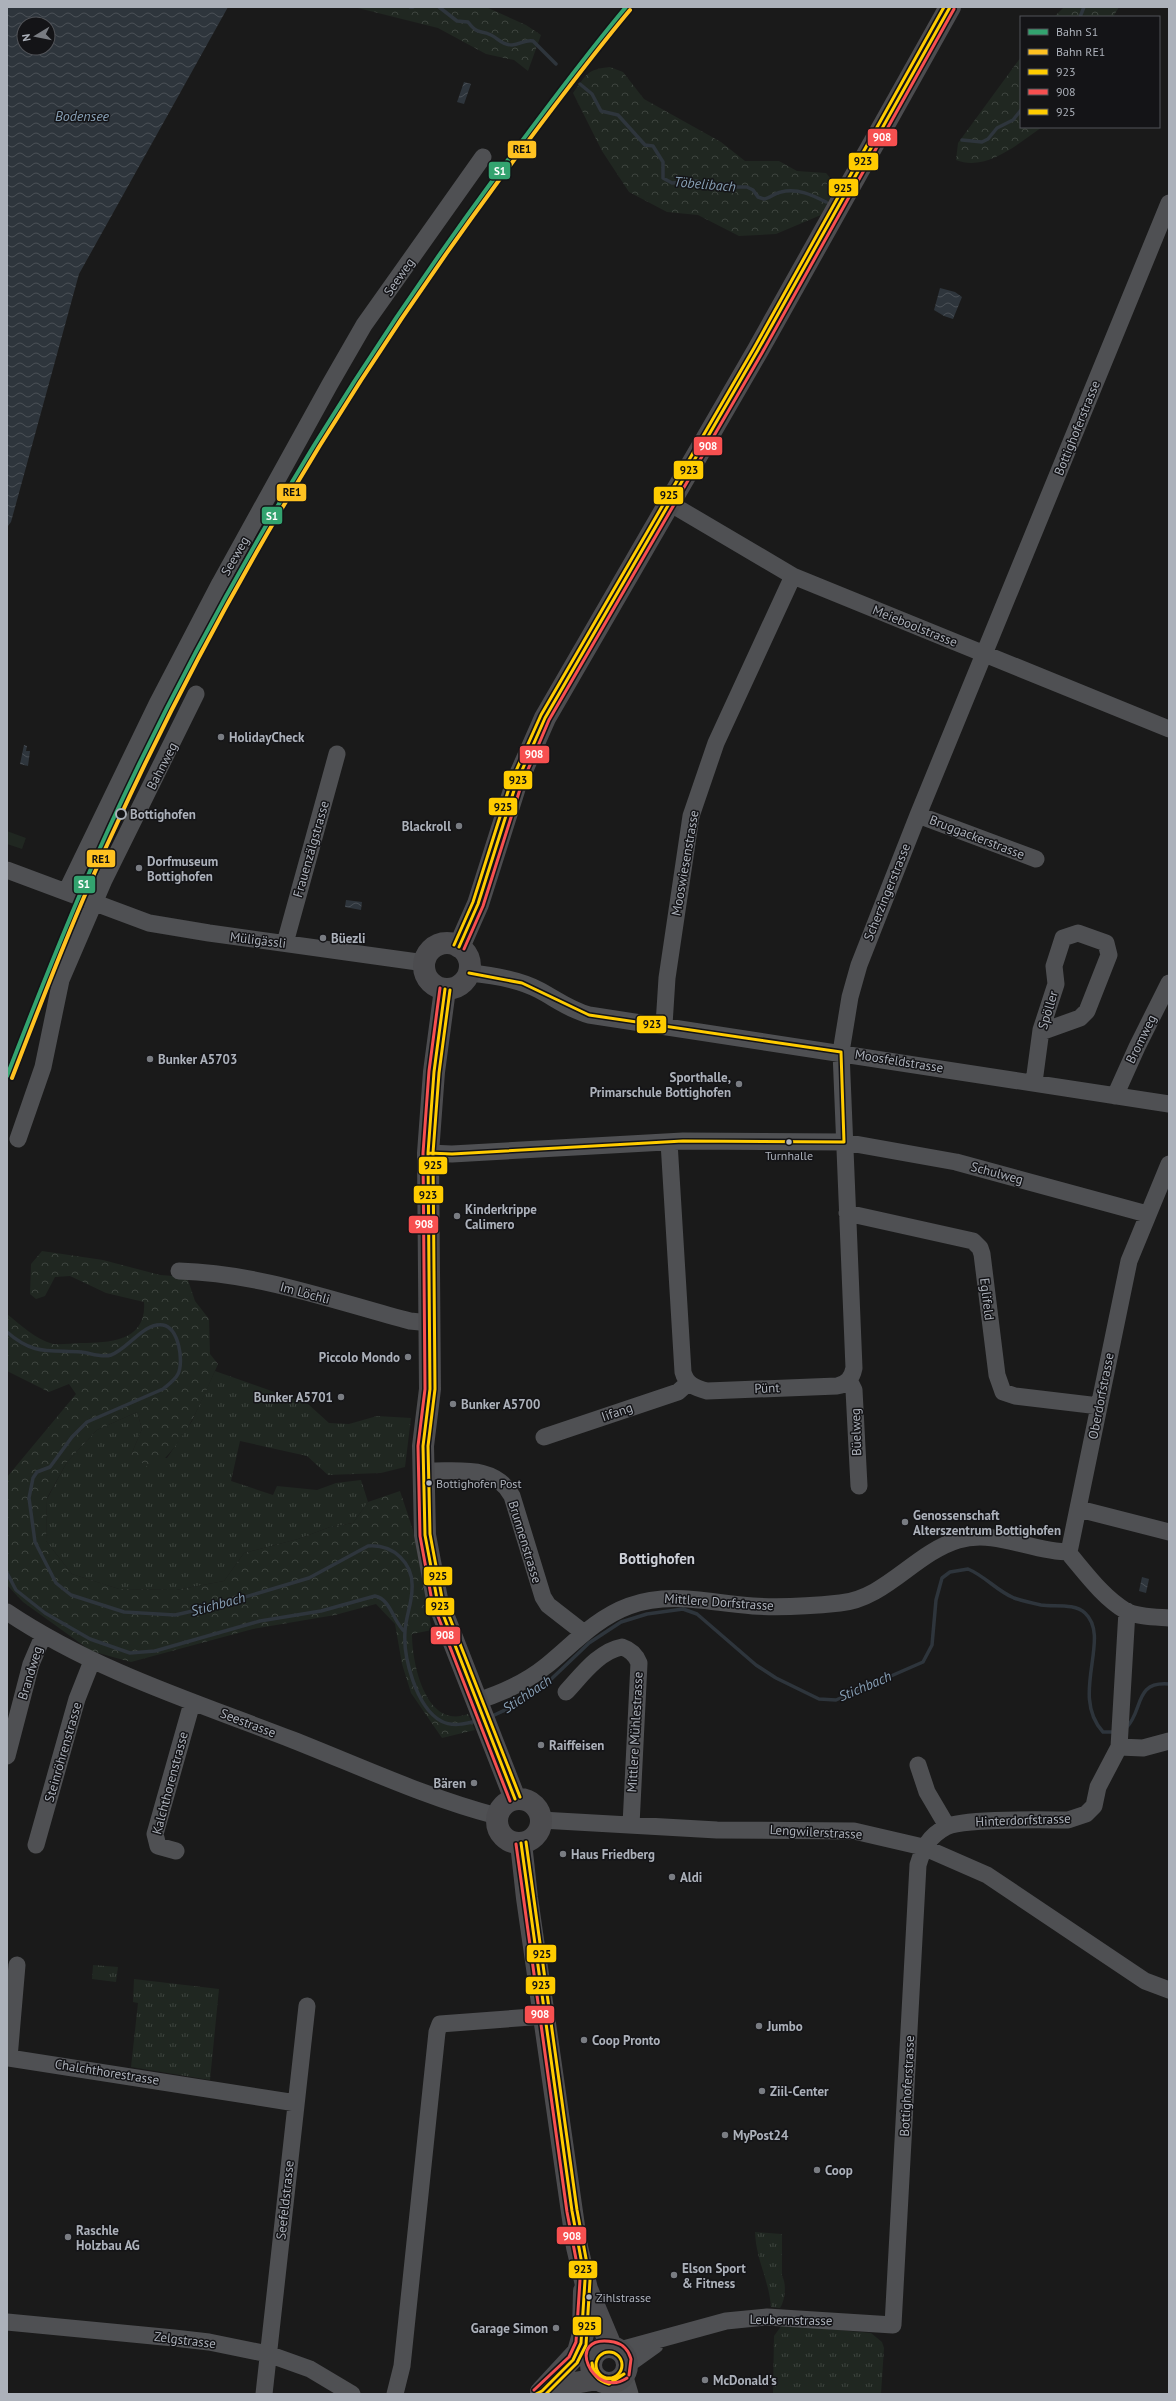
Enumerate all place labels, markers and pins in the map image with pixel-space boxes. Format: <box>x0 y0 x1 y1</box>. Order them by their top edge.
place label: HolidayCheck <box>229 729 305 746</box>
marker: HolidayCheck <box>216 732 226 742</box>
place label: Bottighofen <box>130 806 196 823</box>
marker: Bottighofen <box>115 808 127 820</box>
place label: Blackroll <box>402 818 451 835</box>
marker: Blackroll <box>454 821 464 831</box>
place label: Dorfmuseum Bottighofen <box>147 853 218 885</box>
marker: Dorfmuseum Bottighofen <box>134 863 144 873</box>
place label: Büezli <box>331 930 366 947</box>
marker: Büezli <box>318 933 328 943</box>
place label: Bunker A5703 <box>158 1051 237 1068</box>
marker: Bunker A5703 <box>145 1054 155 1064</box>
place label: Sporthalle, Primarschule Bottighofen <box>590 1069 731 1101</box>
marker: Sporthalle, Primarschule Bottighofen <box>734 1079 744 1089</box>
marker: Turnhalle <box>784 1137 794 1147</box>
place label: Turnhalle <box>765 1148 813 1163</box>
place label: Kinderkrippe Calimero <box>465 1201 537 1233</box>
marker: Kinderkrippe Calimero <box>452 1211 462 1221</box>
place label: Piccolo Mondo <box>319 1349 400 1366</box>
marker: Piccolo Mondo <box>403 1352 413 1362</box>
place label: Bunker A5701 <box>254 1389 333 1406</box>
marker: Bunker A5701 <box>336 1392 346 1402</box>
place label: Bunker A5700 <box>461 1396 540 1413</box>
marker: Bunker A5700 <box>448 1399 458 1409</box>
place label: Bottighofen Post <box>436 1476 521 1491</box>
marker: Bottighofen Post <box>424 1478 434 1488</box>
place label: Genossenschaft Alterszentrum Bottighofen <box>913 1507 1061 1539</box>
marker: Genossenschaft Alterszentrum Bottighofen <box>900 1517 910 1527</box>
place label: Raiffeisen <box>549 1737 604 1754</box>
marker: Raiffeisen <box>536 1740 546 1750</box>
place label: Bären <box>434 1775 466 1792</box>
marker: Bären <box>469 1778 479 1788</box>
place label: Haus Friedberg <box>571 1846 655 1863</box>
marker: Haus Friedberg <box>558 1849 568 1859</box>
place label: Aldi <box>680 1869 702 1886</box>
marker: Aldi <box>667 1872 677 1882</box>
place label: Jumbo <box>766 2018 803 2035</box>
marker: Jumbo <box>754 2021 764 2031</box>
place label: Coop Pronto <box>592 2032 660 2049</box>
marker: Coop Pronto <box>579 2035 589 2045</box>
place label: Ziil-Center <box>770 2083 829 2100</box>
marker: Ziil-Center <box>757 2086 767 2096</box>
place label: MyPost24 <box>733 2127 789 2144</box>
marker: MyPost24 <box>720 2130 730 2140</box>
place label: Coop <box>825 2162 853 2179</box>
marker: Coop <box>812 2165 822 2175</box>
place label: Raschle Holzbau AG <box>76 2222 140 2254</box>
marker: Raschle Holzbau AG <box>63 2232 73 2242</box>
place label: Elson Sport & Fitness <box>682 2260 746 2292</box>
marker: Elson Sport & Fitness <box>669 2270 679 2280</box>
place label: Zihlstrasse <box>596 2290 651 2305</box>
marker: Zihlstrasse <box>584 2292 594 2302</box>
place label: Garage Simon <box>471 2320 548 2337</box>
marker: Garage Simon <box>551 2323 561 2333</box>
place label: McDonald's <box>713 2372 777 2389</box>
marker: McDonald's <box>700 2375 710 2385</box>

